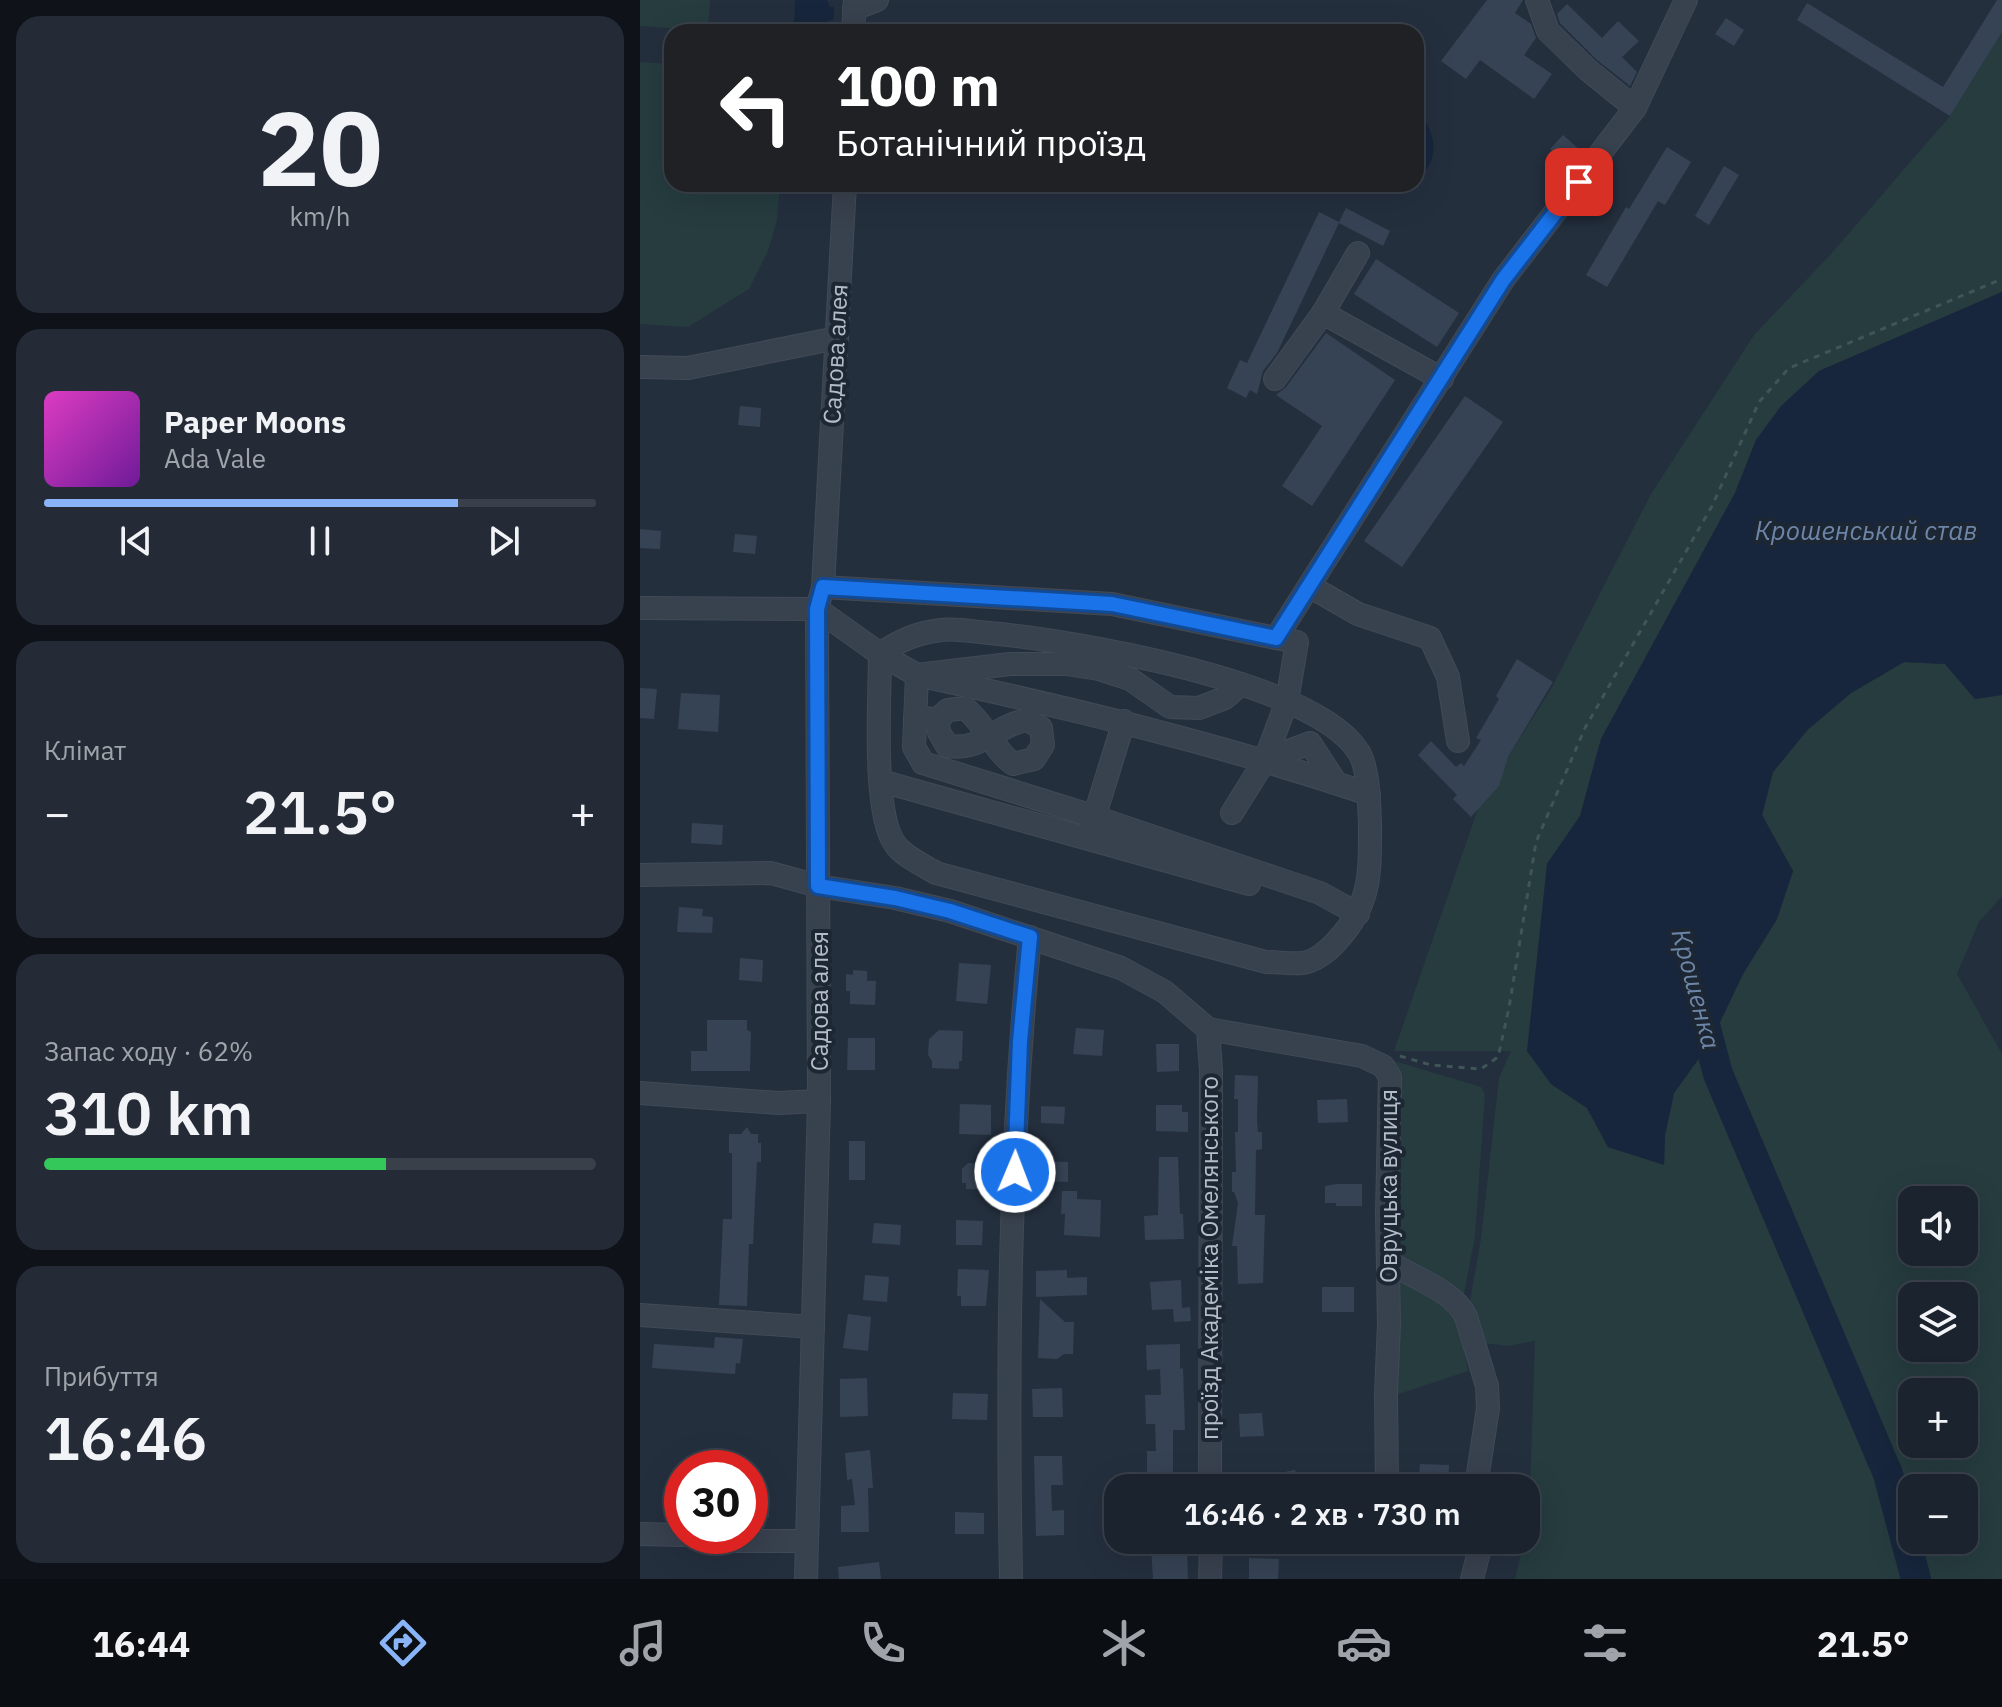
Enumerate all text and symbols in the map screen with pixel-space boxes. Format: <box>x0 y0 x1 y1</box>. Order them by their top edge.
text: 100 m <box>836 49 1000 121</box>
icon: left <box>704 56 808 160</box>
text: 20 <box>258 79 382 215</box>
text: Ботанічний проїзд <box>836 119 1146 166</box>
pin <box>1545 148 1613 216</box>
icon: arrive <box>1557 160 1601 204</box>
text: km/h <box>289 199 351 233</box>
street label: Садова алея <box>815 283 855 425</box>
text: Paper Moons <box>164 402 346 441</box>
text: Ada Vale <box>164 441 266 475</box>
water label: Крошенський став <box>1755 513 1977 547</box>
icon: previous <box>114 519 158 563</box>
icon: pause <box>298 519 342 563</box>
icon: next <box>482 519 526 563</box>
text: Клімат <box>44 733 126 767</box>
text: 21.5° <box>243 772 397 851</box>
text: − <box>44 784 70 841</box>
text: + <box>570 784 596 841</box>
water label: Крошенка <box>1665 925 1729 1053</box>
street label: Садова алея <box>803 931 835 1071</box>
text: Запас ходу · 62% <box>44 1034 253 1068</box>
text: 310 km <box>44 1073 253 1152</box>
street label: проїзд Академіка Омелянського <box>1193 1076 1225 1440</box>
street label: Овруцька вулиця <box>1372 1089 1404 1283</box>
position arrow <box>973 1130 1057 1214</box>
map controls <box>1898 1186 1978 1554</box>
button: sound <box>1898 1186 1978 1266</box>
button: layers <box>1898 1282 1978 1362</box>
text: Прибуття <box>44 1359 159 1393</box>
button: + <box>1898 1378 1978 1458</box>
text: 16:46 <box>44 1398 207 1477</box>
speed limit sign: 30 <box>664 1450 768 1554</box>
button: − <box>1898 1474 1978 1554</box>
text: 16:46 · 2 хв · 730 m <box>1183 1494 1461 1533</box>
icon: directions <box>375 1615 431 1671</box>
icon: music <box>615 1615 671 1671</box>
icon: phone <box>855 1615 911 1671</box>
icon: climate <box>1096 1615 1152 1671</box>
icon: car <box>1336 1615 1392 1671</box>
icon: filters <box>1577 1615 1633 1671</box>
text: 16:44 <box>92 1620 190 1667</box>
text: 21.5° <box>1817 1620 1910 1667</box>

